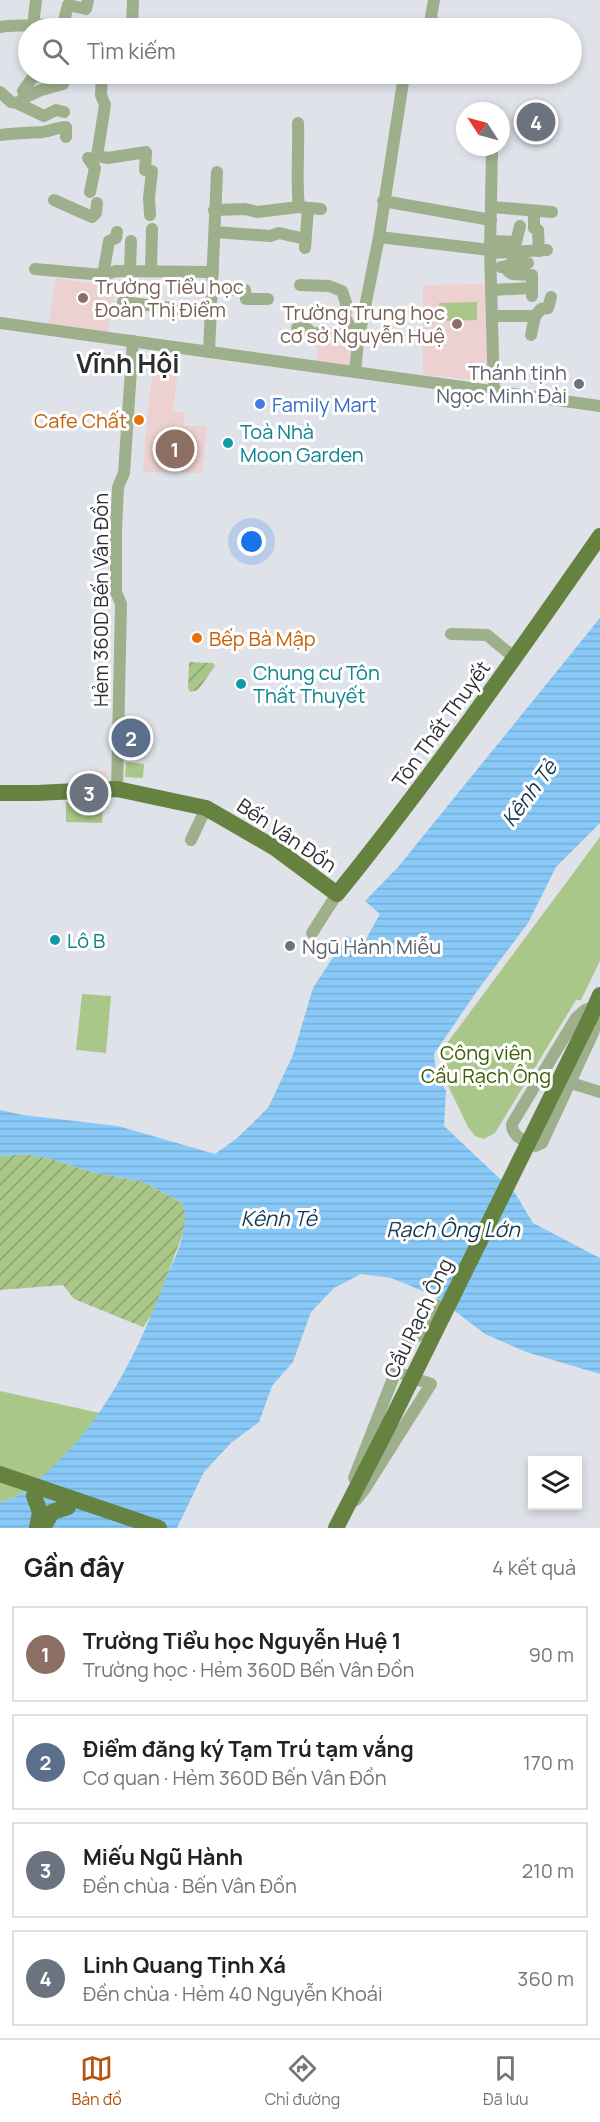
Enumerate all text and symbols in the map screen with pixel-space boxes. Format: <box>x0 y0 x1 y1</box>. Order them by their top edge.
search box <box>18 18 582 84</box>
icon: search <box>39 35 72 68</box>
text: Tìm kiếm <box>87 36 176 66</box>
pin: 4 <box>516 100 556 144</box>
north arrow <box>456 102 510 156</box>
place label: Trường Tiểu học Đoàn Thị Điểm <box>95 273 244 323</box>
marker: Trường Tiểu học Đoàn Thị Điểm <box>76 291 90 305</box>
place label: Trường Trung học cơ sở Nguyễn Huệ <box>280 299 445 349</box>
marker: Trường Trung học cơ sở Nguyễn Huệ <box>450 317 464 331</box>
district label: Vĩnh Hội <box>76 345 180 381</box>
place label: Thánh tịnh Ngọc Minh Đài <box>436 359 567 409</box>
marker: Thánh tịnh Ngọc Minh Đài <box>572 377 586 391</box>
place label: Family Mart <box>272 391 377 418</box>
marker: Family Mart <box>253 397 267 411</box>
place label: Cafe Chất <box>34 407 127 434</box>
marker: Cafe Chất <box>132 413 146 427</box>
place label: Toà Nhà Moon Garden <box>240 418 364 468</box>
pin: 1 <box>156 426 195 472</box>
marker: Toà Nhà Moon Garden <box>221 436 235 450</box>
street label: Hẻm 360D Bến Vân Đồn <box>87 493 114 707</box>
your location <box>237 527 266 556</box>
place label: Bếp Bà Mập <box>209 625 316 652</box>
marker: Bếp Bà Mập <box>190 631 204 645</box>
street label: Tôn Thất Thuyết <box>386 655 496 793</box>
place label: Chung cư Tôn Thất Thuyết <box>253 659 380 709</box>
marker: Chung cư Tôn Thất Thuyết <box>234 677 248 691</box>
pin: 2 <box>112 716 150 760</box>
water label: Kênh Tẻ <box>495 753 564 832</box>
pin: 3 <box>70 770 109 816</box>
street label: Bến Vân Đồn <box>232 792 342 878</box>
place label: Lô B <box>67 927 105 954</box>
marker: Lô B <box>48 933 62 947</box>
place label: Ngũ Hành Miễu <box>302 933 441 960</box>
marker: Ngũ Hành Miễu <box>283 939 297 953</box>
park label: Công viên Cầu Rạch Ông <box>421 1039 551 1089</box>
water label: Kênh Tẻ <box>241 1204 319 1232</box>
water label: Rạch Ông Lớn <box>386 1215 521 1243</box>
street label: Cầu Rạch Ông <box>377 1254 459 1382</box>
map controls <box>528 1456 582 1510</box>
button: layers <box>528 1456 582 1510</box>
text: Gần đây <box>24 1549 124 1585</box>
text: 4 kết quả <box>492 1554 576 1581</box>
text: Trường Tiểu học Nguyễn Huệ 1 <box>83 1626 402 1656</box>
text: 1 <box>41 1641 50 1668</box>
text: 90 m <box>528 1641 574 1668</box>
text: Trường học · Hẻm 360D Bến Vân Đồn <box>83 1656 414 1683</box>
text: Điểm đăng ký Tạm Trú tạm vắng <box>83 1734 414 1764</box>
text: 2 <box>40 1749 51 1776</box>
text: 170 m <box>523 1749 574 1776</box>
text: Cơ quan · Hẻm 360D Bến Vân Đồn <box>83 1764 387 1791</box>
text: Miếu Ngũ Hành <box>83 1842 243 1872</box>
text: 3 <box>40 1857 51 1884</box>
text: 210 m <box>522 1857 574 1884</box>
text: Đền chùa · Bến Vân Đồn <box>83 1872 297 1899</box>
text: Linh Quang Tịnh Xá <box>83 1950 286 1980</box>
text: 4 <box>39 1965 52 1992</box>
text: 360 m <box>517 1965 574 1992</box>
text: Đền chùa · Hẻm 40 Nguyễn Khoái <box>83 1980 383 2007</box>
tab: Bản đồ <box>71 2052 122 2110</box>
tab: Chỉ đường <box>265 2052 340 2110</box>
tab: Đã lưu <box>483 2052 529 2110</box>

